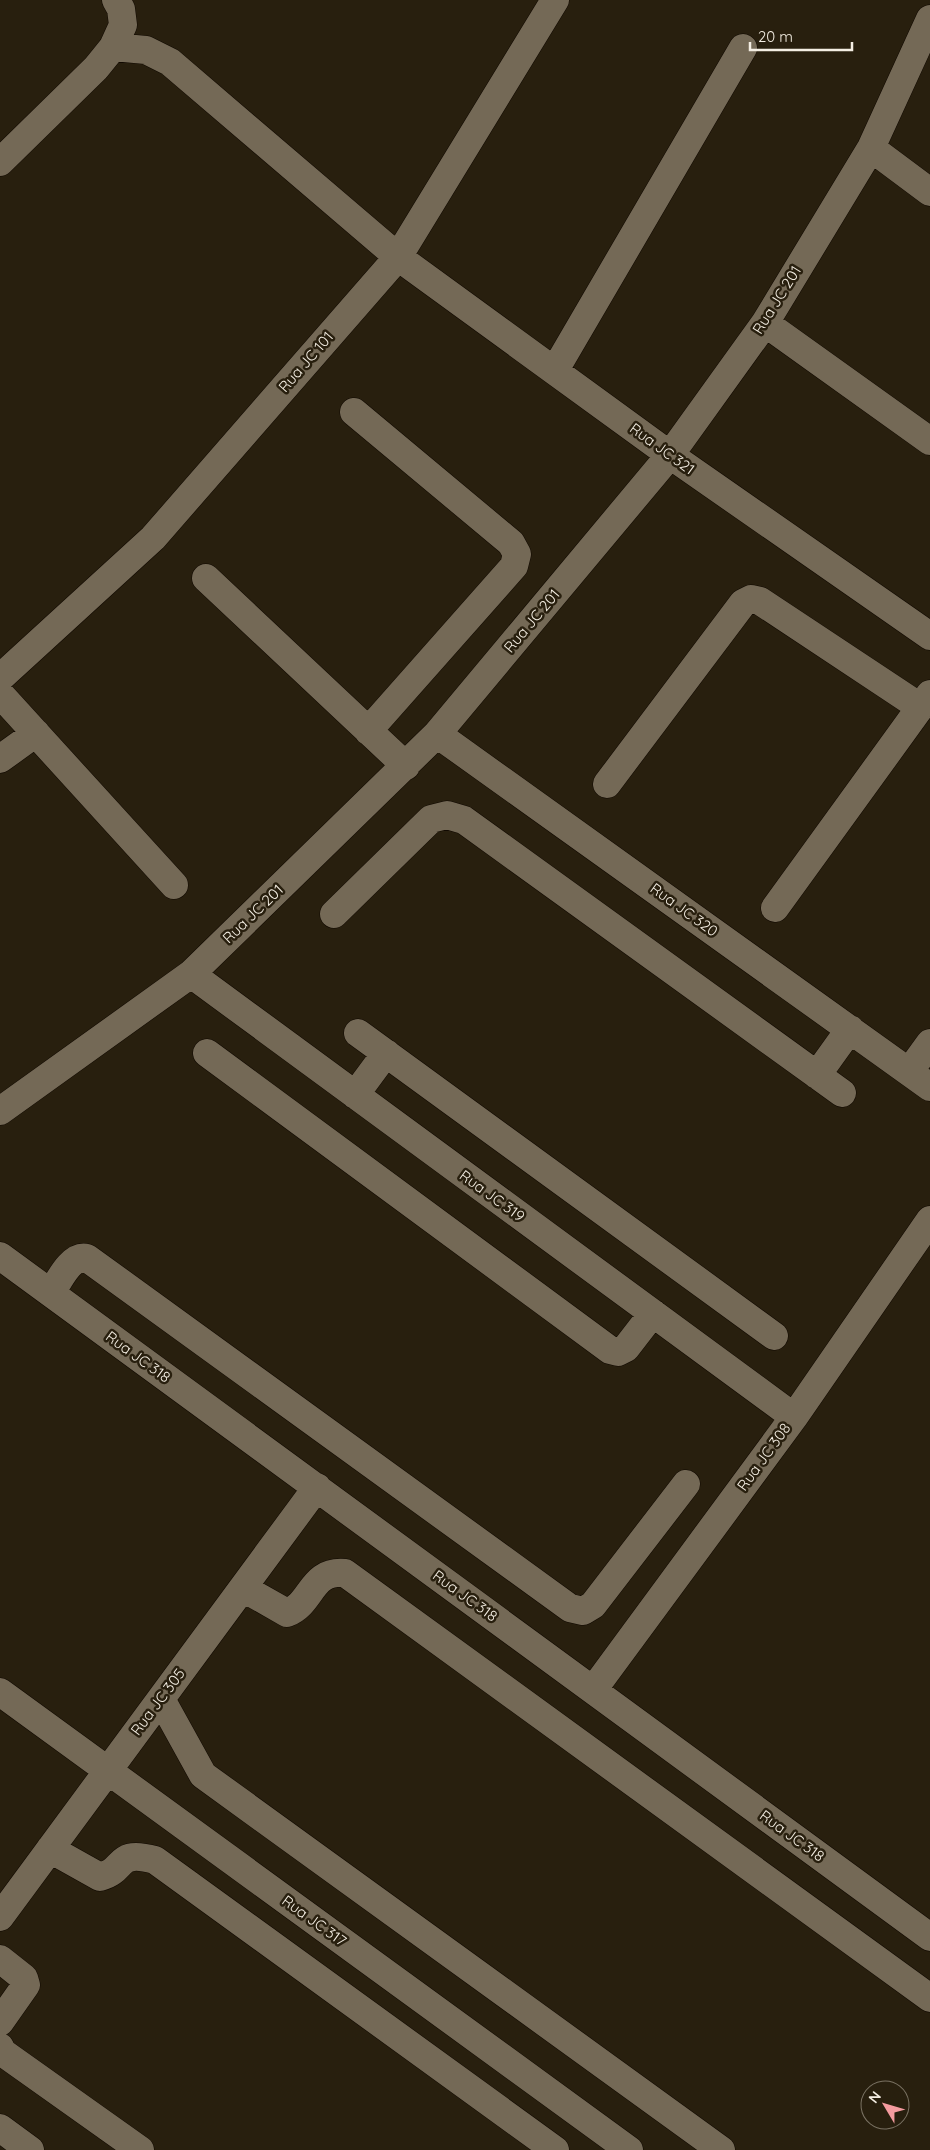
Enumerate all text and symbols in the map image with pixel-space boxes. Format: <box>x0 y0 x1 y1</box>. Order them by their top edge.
scale bar <box>750 20 852 52</box>
text: 20 m <box>758 27 793 46</box>
street label: Rua JC 201 <box>748 262 805 337</box>
street label: Rua JC 101 <box>274 327 337 396</box>
street label: Rua JC 321 <box>626 419 699 479</box>
street label: Rua JC 201 <box>500 585 564 656</box>
street label: Rua JC 320 <box>647 879 722 941</box>
street label: Rua JC 201 <box>218 880 287 947</box>
street label: Rua JC 319 <box>456 1166 529 1226</box>
street label: Rua JC 318 <box>102 1327 174 1387</box>
street label: Rua JC 308 <box>733 1419 794 1494</box>
street label: Rua JC 318 <box>429 1566 501 1626</box>
street label: Rua JC 305 <box>126 1664 189 1739</box>
street label: Rua JC 318 <box>756 1806 828 1866</box>
street label: Rua JC 317 <box>278 1891 351 1951</box>
north arrow <box>860 2080 910 2130</box>
text: N <box>864 2087 885 2107</box>

